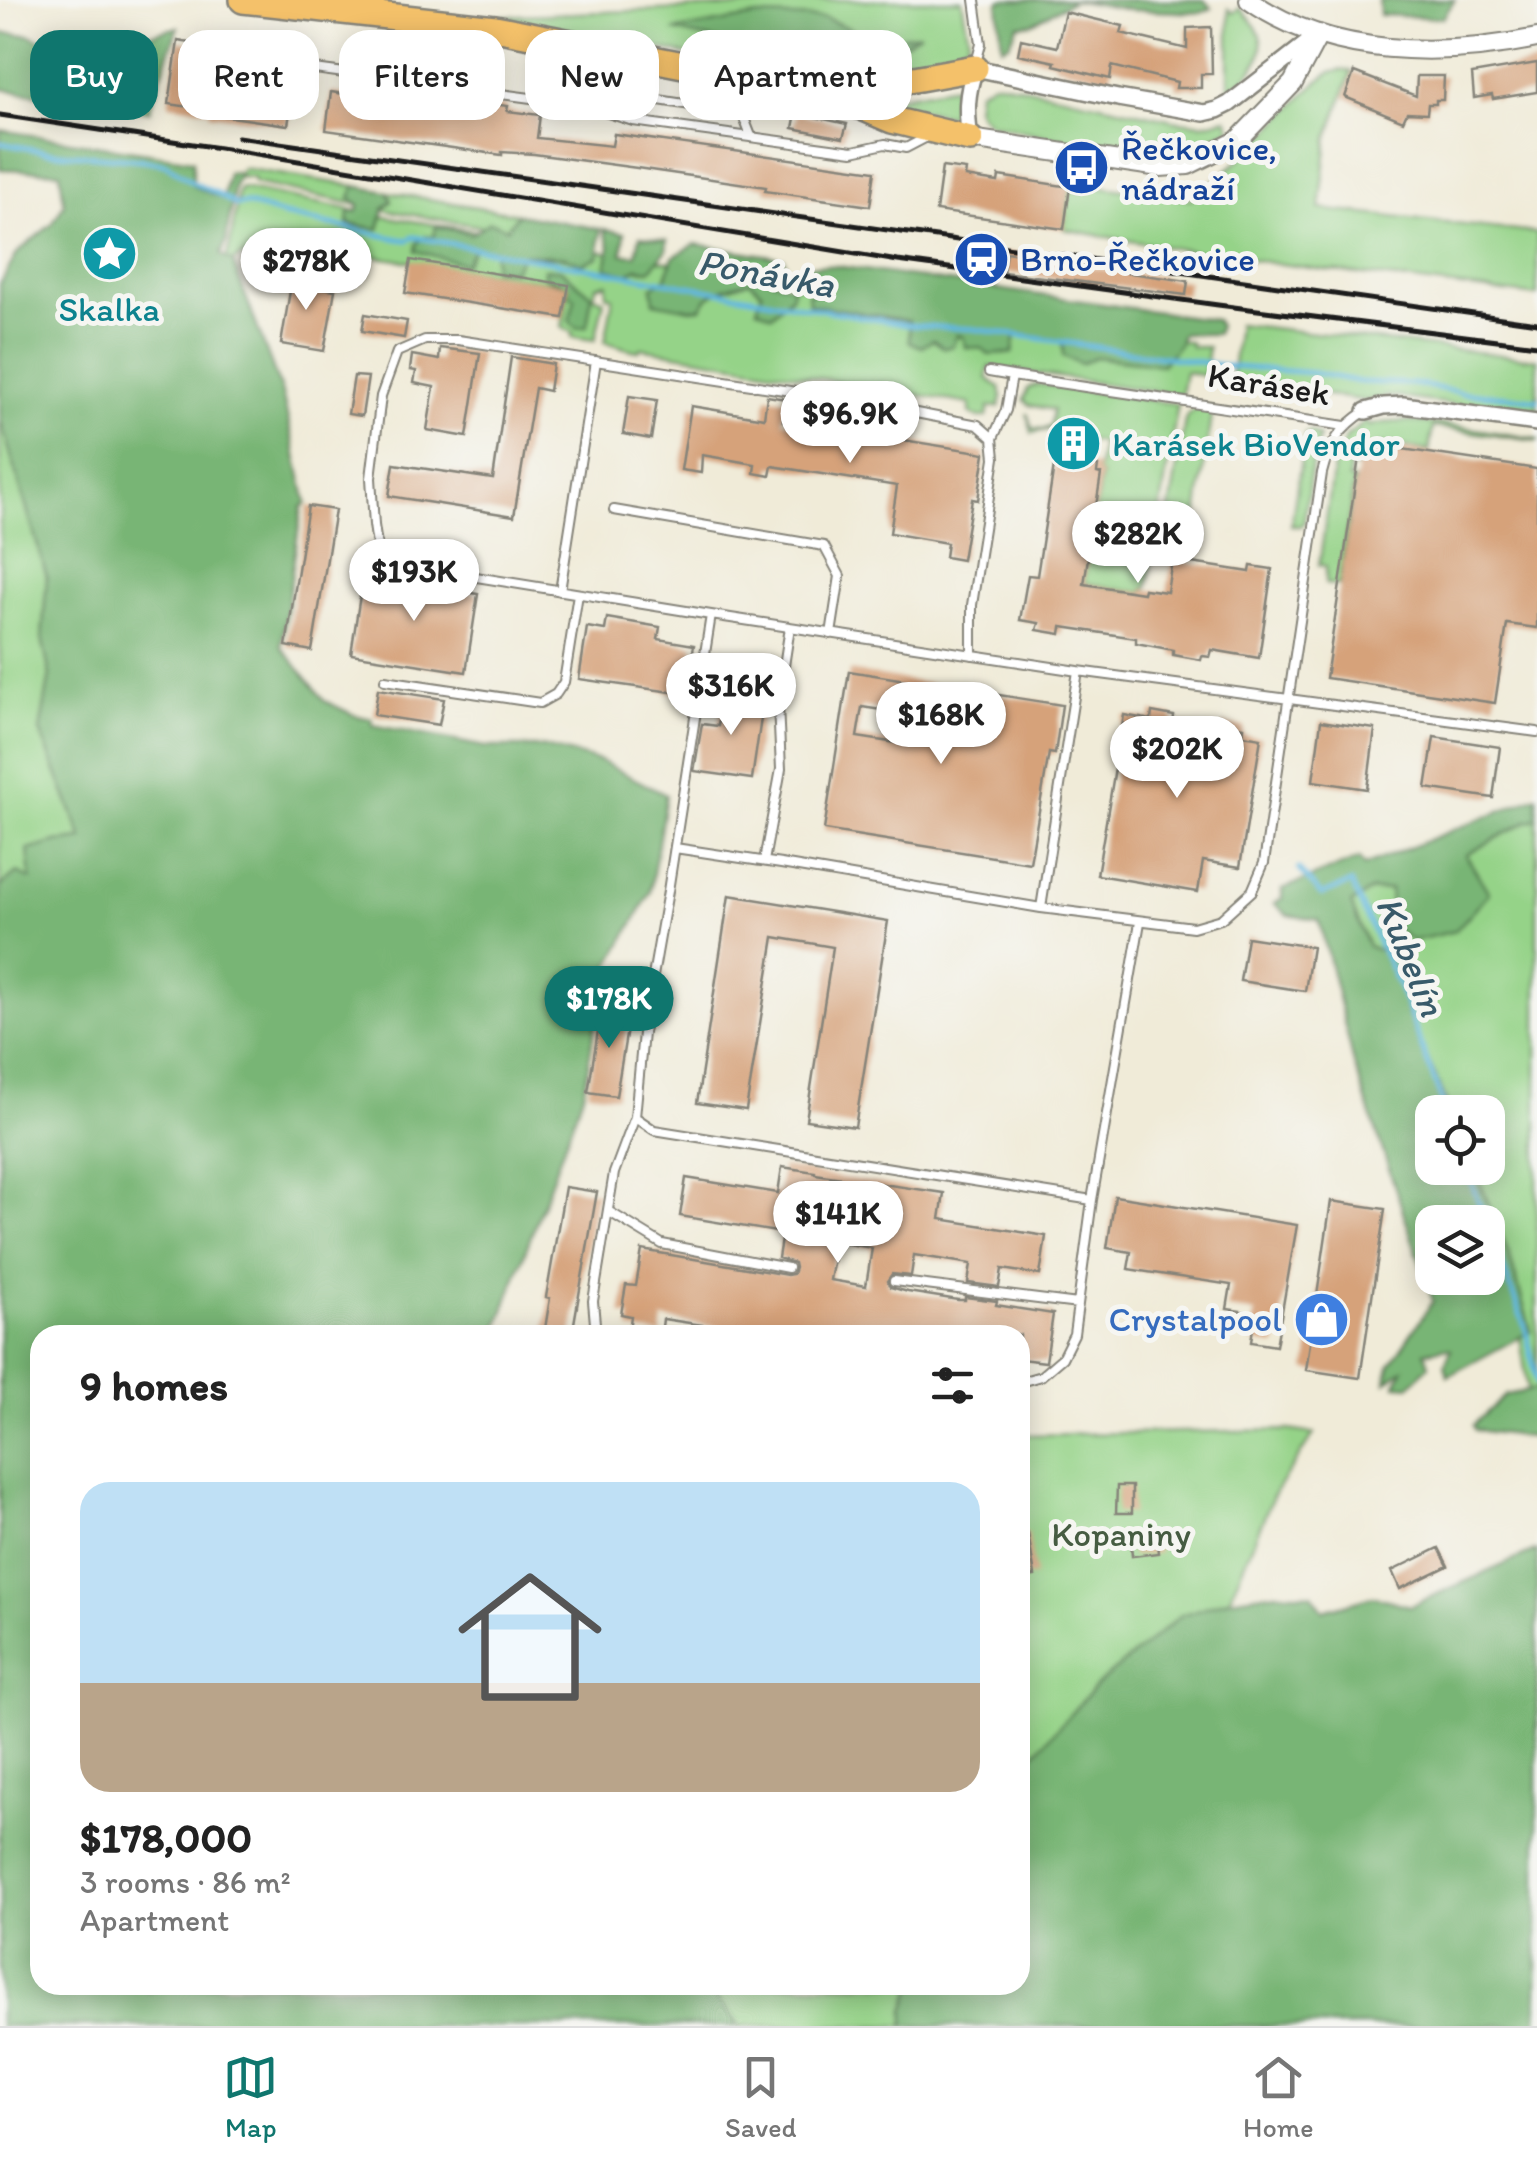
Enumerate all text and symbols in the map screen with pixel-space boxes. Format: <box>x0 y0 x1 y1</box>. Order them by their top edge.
chip: Buy <box>30 30 158 120</box>
chip: Rent <box>178 30 319 120</box>
chip: Filters <box>339 30 505 120</box>
chip: New <box>525 30 659 120</box>
chip: Apartment <box>679 30 912 120</box>
place label: Řečkovice, nádraží <box>1121 127 1277 209</box>
bus stop icon: Řečkovice, nádraží <box>1052 138 1112 198</box>
place icon: Skalka <box>79 223 139 283</box>
pin: $278K <box>236 228 376 313</box>
station icon: Brno-Řečkovice <box>951 229 1011 289</box>
water label: Ponávka <box>694 238 839 308</box>
place label: Brno-Řečkovice <box>1020 238 1255 280</box>
text: $278K <box>263 241 349 279</box>
place label: Skalka <box>58 288 160 330</box>
street label: Karásek <box>1205 354 1333 414</box>
pin: $96.9K <box>769 381 931 466</box>
text: $96.9K <box>803 394 897 432</box>
building icon: Karásek BioVendor <box>1043 414 1103 474</box>
place label: Karásek BioVendor <box>1112 423 1400 465</box>
pin: $282K <box>1068 501 1208 586</box>
text: $282K <box>1094 514 1182 552</box>
pin: $193K <box>344 539 484 624</box>
text: $193K <box>371 552 457 590</box>
pin: $316K <box>661 653 801 738</box>
text: $316K <box>688 666 774 704</box>
pin: $168K <box>871 682 1011 767</box>
text: $168K <box>898 695 984 733</box>
pin: $202K <box>1107 716 1247 801</box>
text: $202K <box>1132 729 1222 767</box>
water label: Kubelín <box>1366 890 1456 1023</box>
pin: $178K <box>539 966 679 1051</box>
text: $178K <box>567 979 651 1017</box>
map controls <box>1415 1095 1505 1295</box>
button: locate <box>1415 1095 1505 1185</box>
pin: $141K <box>768 1181 908 1266</box>
text: $141K <box>795 1194 881 1232</box>
button: layers <box>1415 1205 1505 1295</box>
shop icon: Crystalpool <box>1291 1289 1351 1349</box>
place label: Crystalpool <box>1108 1298 1282 1340</box>
icon: filters <box>925 1358 980 1413</box>
text: 9 homes <box>80 1360 228 1411</box>
park label: Kopaniny <box>1051 1513 1191 1555</box>
icon: home <box>440 1547 620 1727</box>
text: $178,000 <box>80 1812 252 1863</box>
text: 3 rooms · 86 m² <box>80 1863 291 1901</box>
text: Apartment <box>80 1901 229 1939</box>
tab: Map <box>223 2050 278 2144</box>
tab: Saved <box>725 2050 796 2144</box>
tab: Home <box>1243 2050 1314 2144</box>

